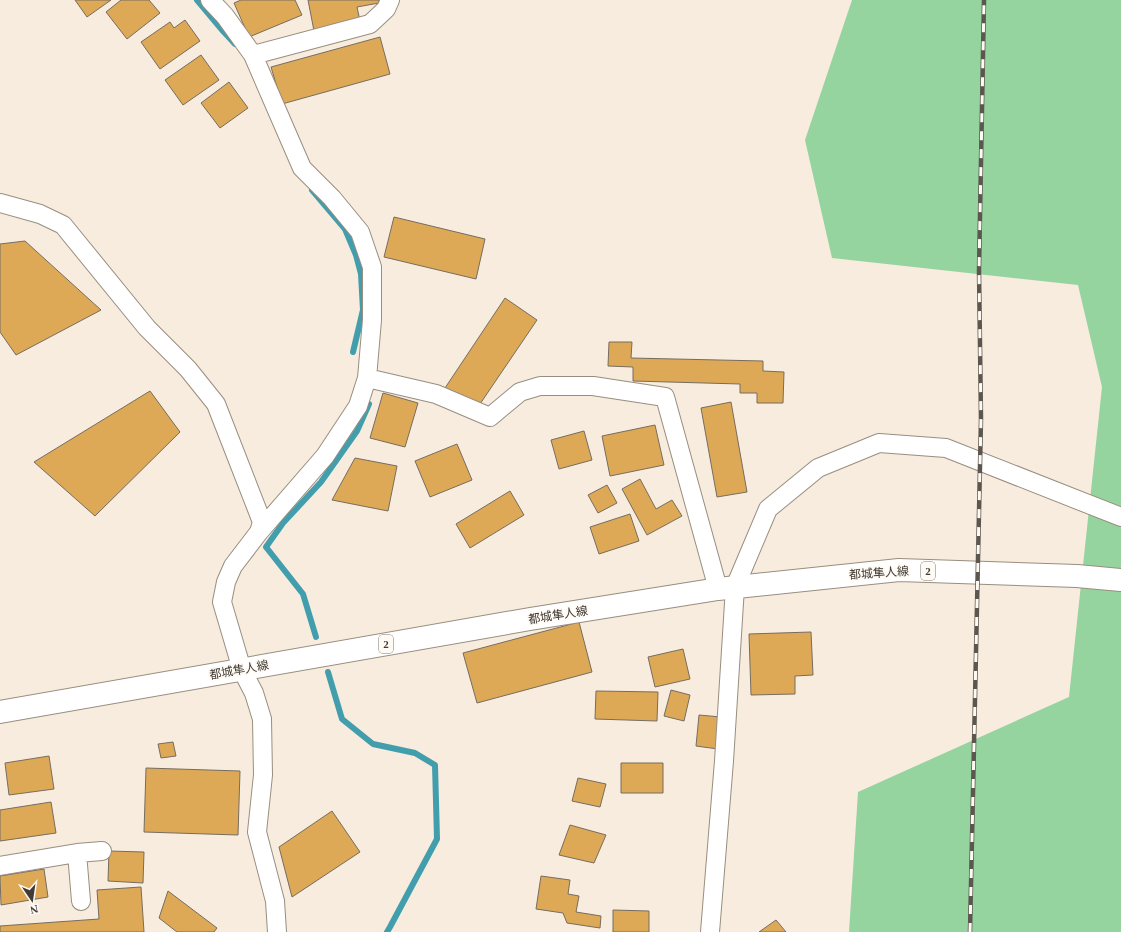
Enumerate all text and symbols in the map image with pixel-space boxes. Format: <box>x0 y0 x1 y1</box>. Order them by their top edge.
road number: 2 <box>921 562 935 580</box>
street label: 都城隼人線 <box>849 564 909 582</box>
street label: 都城隼人線 <box>527 603 589 627</box>
road number: 2 <box>379 635 393 653</box>
street label: 都城隼人線 <box>208 658 270 682</box>
north arrow <box>12 880 52 920</box>
text: N <box>29 903 39 916</box>

